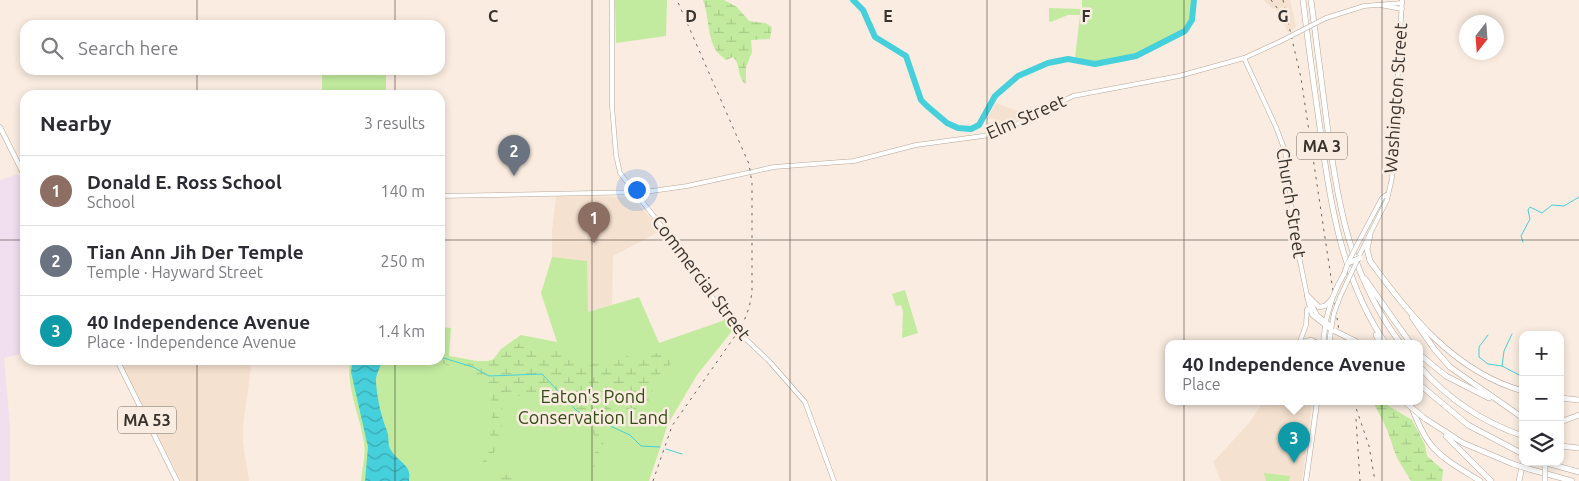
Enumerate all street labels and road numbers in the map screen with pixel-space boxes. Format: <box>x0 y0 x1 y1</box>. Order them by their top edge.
street label: Washington Street <box>1380 22 1410 174</box>
street label: Elm Street <box>983 90 1068 142</box>
road number: MA 3 <box>1297 132 1347 160</box>
street label: Church Street <box>1273 146 1311 259</box>
street label: Commercial Street <box>649 211 755 343</box>
road number: MA 53 <box>118 406 176 434</box>

